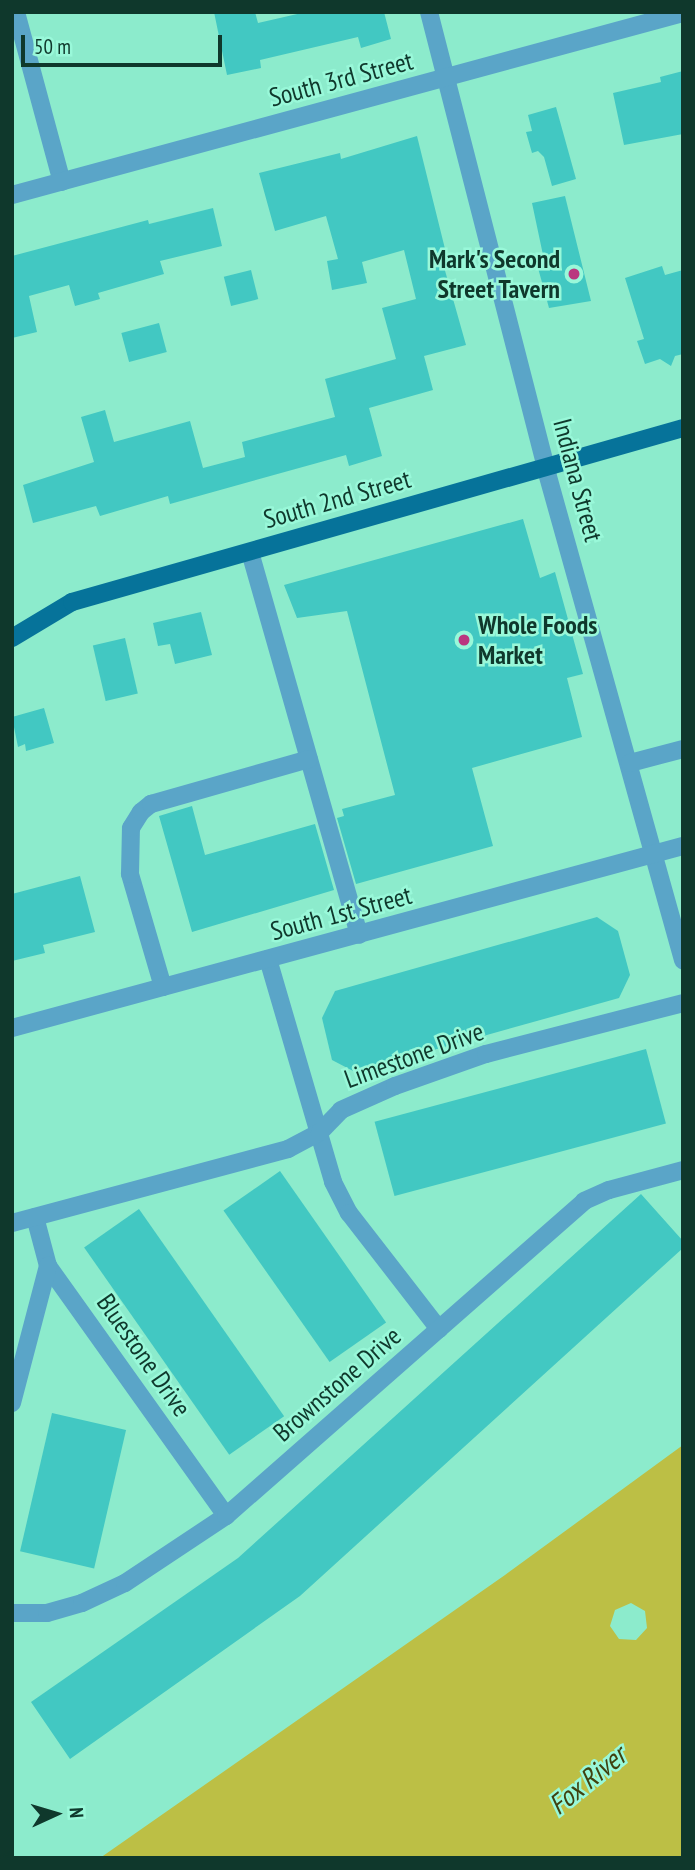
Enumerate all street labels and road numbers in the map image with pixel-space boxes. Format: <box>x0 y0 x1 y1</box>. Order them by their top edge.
street label: South 3rd Street <box>266 45 416 113</box>
street label: Indiana Street <box>547 415 609 545</box>
street label: South 2nd Street <box>260 463 414 535</box>
street label: South 1st Street <box>267 879 415 947</box>
street label: Limestone Drive <box>340 1015 488 1095</box>
street label: Bluestone Drive <box>90 1288 198 1422</box>
street label: Brownstone Drive <box>267 1320 407 1448</box>

